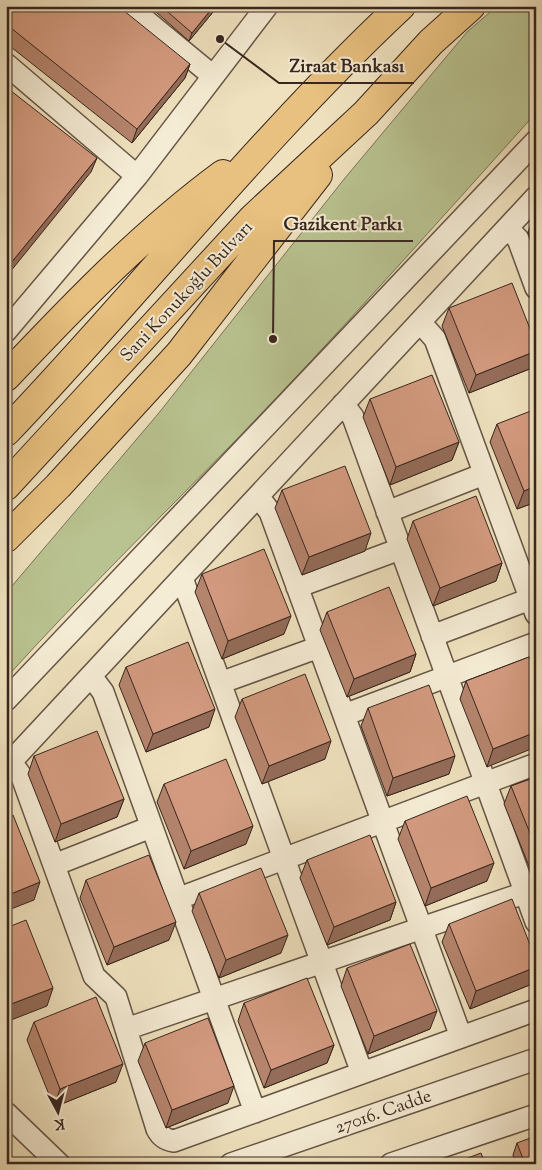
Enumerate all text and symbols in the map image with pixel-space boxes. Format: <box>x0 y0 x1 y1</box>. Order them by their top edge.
callout: Ziraat Bankası <box>279 49 414 83</box>
text: Ziraat Bankası <box>290 54 405 81</box>
callout: Gazikent Parkı <box>274 207 413 241</box>
text: Gazikent Parkı <box>283 212 403 239</box>
street label: Sani Konukoğlu Bulvarı <box>115 216 260 369</box>
street label: 27016. Cadde <box>332 1084 435 1141</box>
north arrow <box>32 1088 82 1138</box>
text: K <box>52 1112 66 1134</box>

